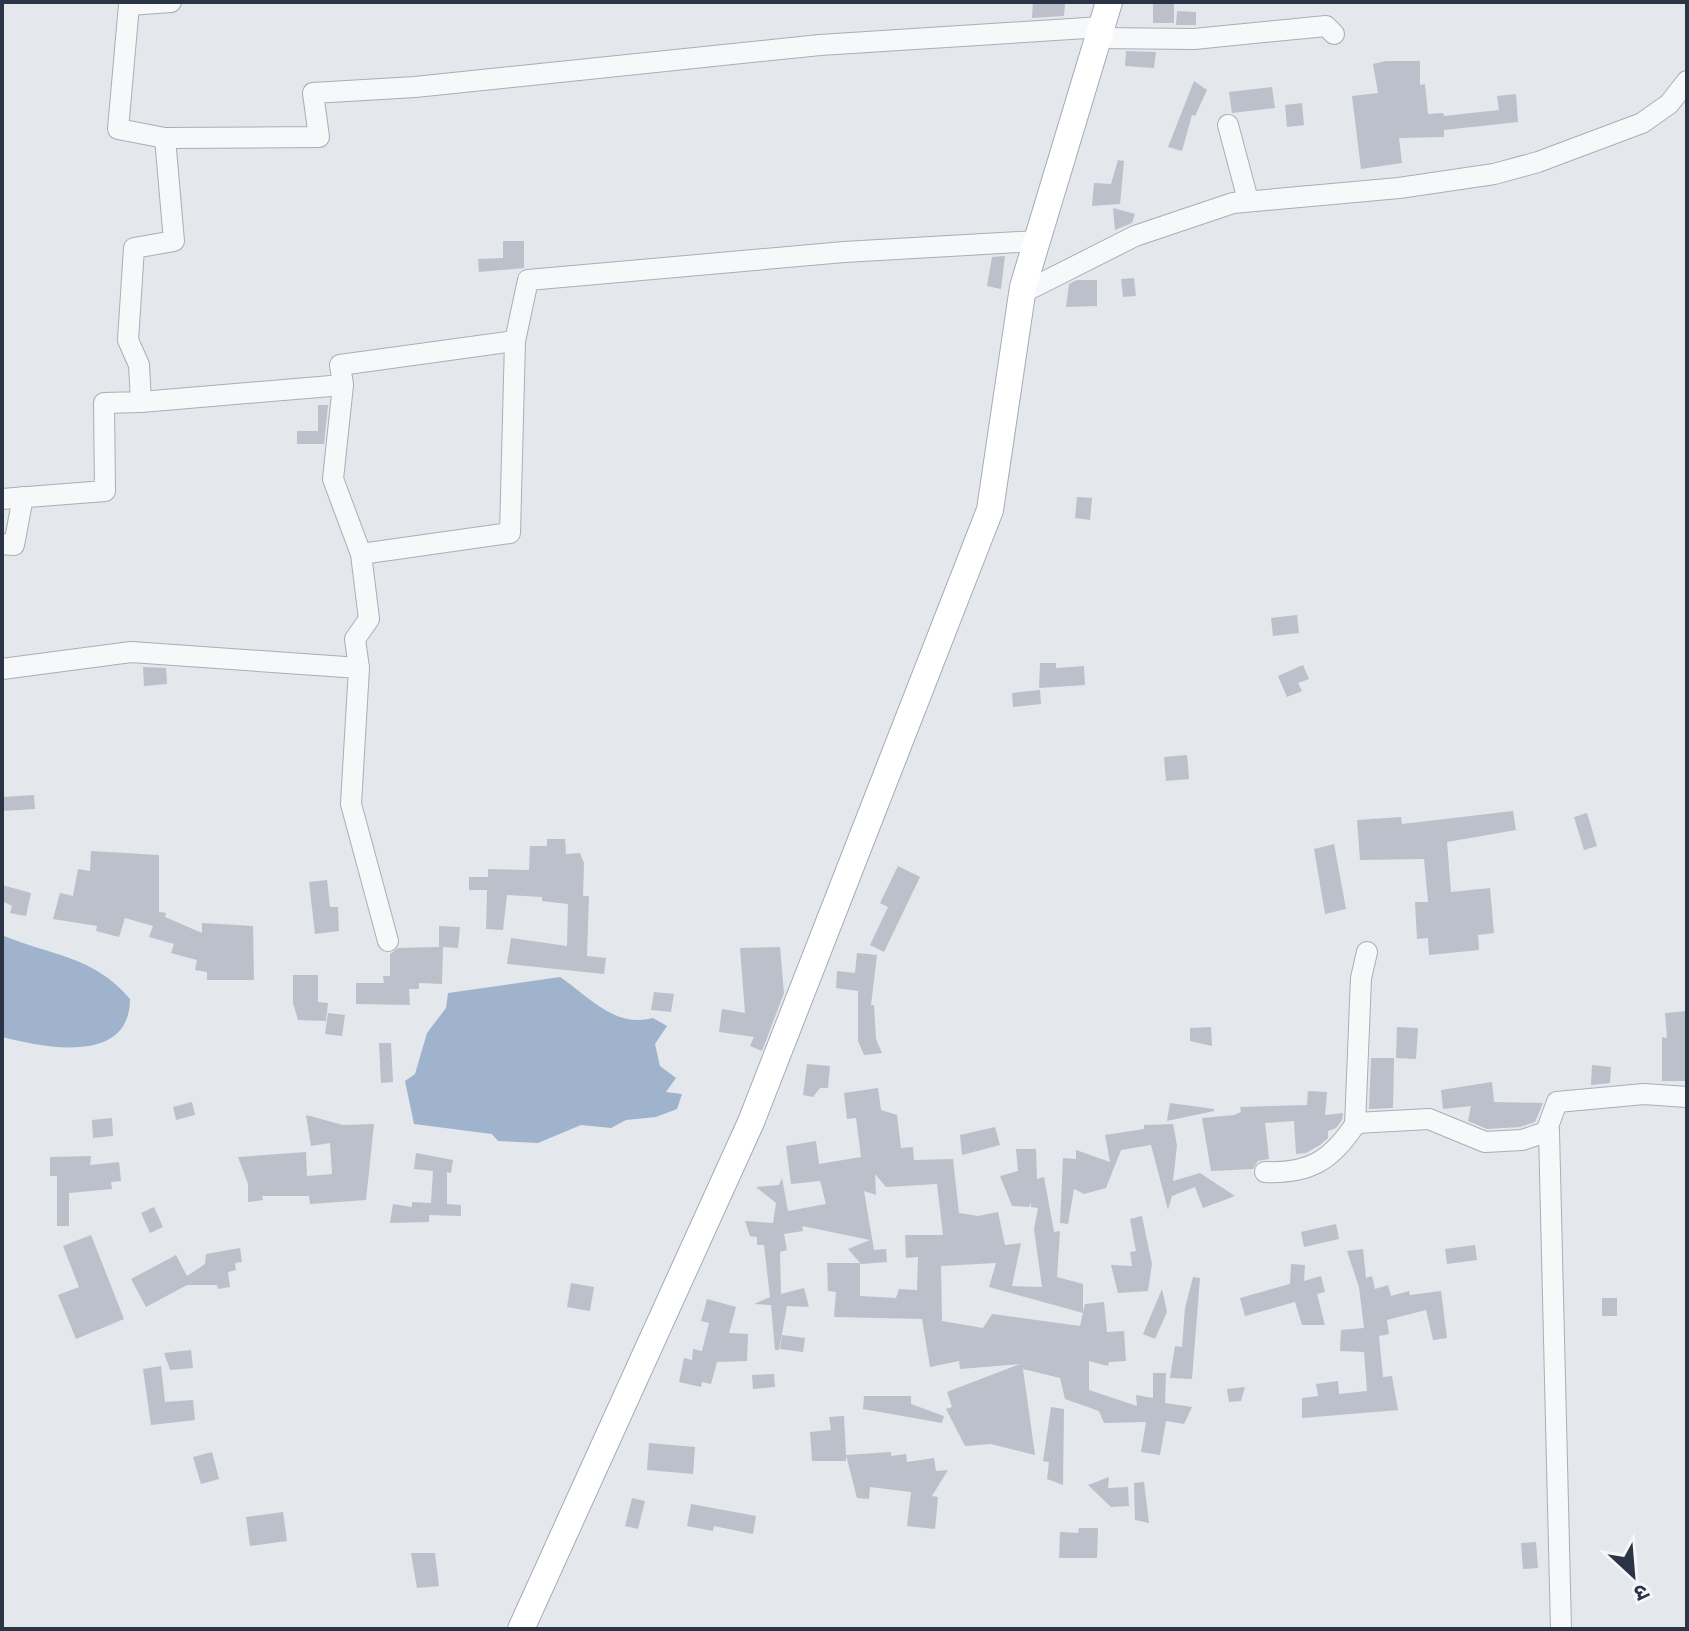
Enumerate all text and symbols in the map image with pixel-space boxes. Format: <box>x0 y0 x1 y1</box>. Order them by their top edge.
north arrow <box>1593 1535 1673 1615</box>
text: उ <box>1629 1578 1654 1609</box>

